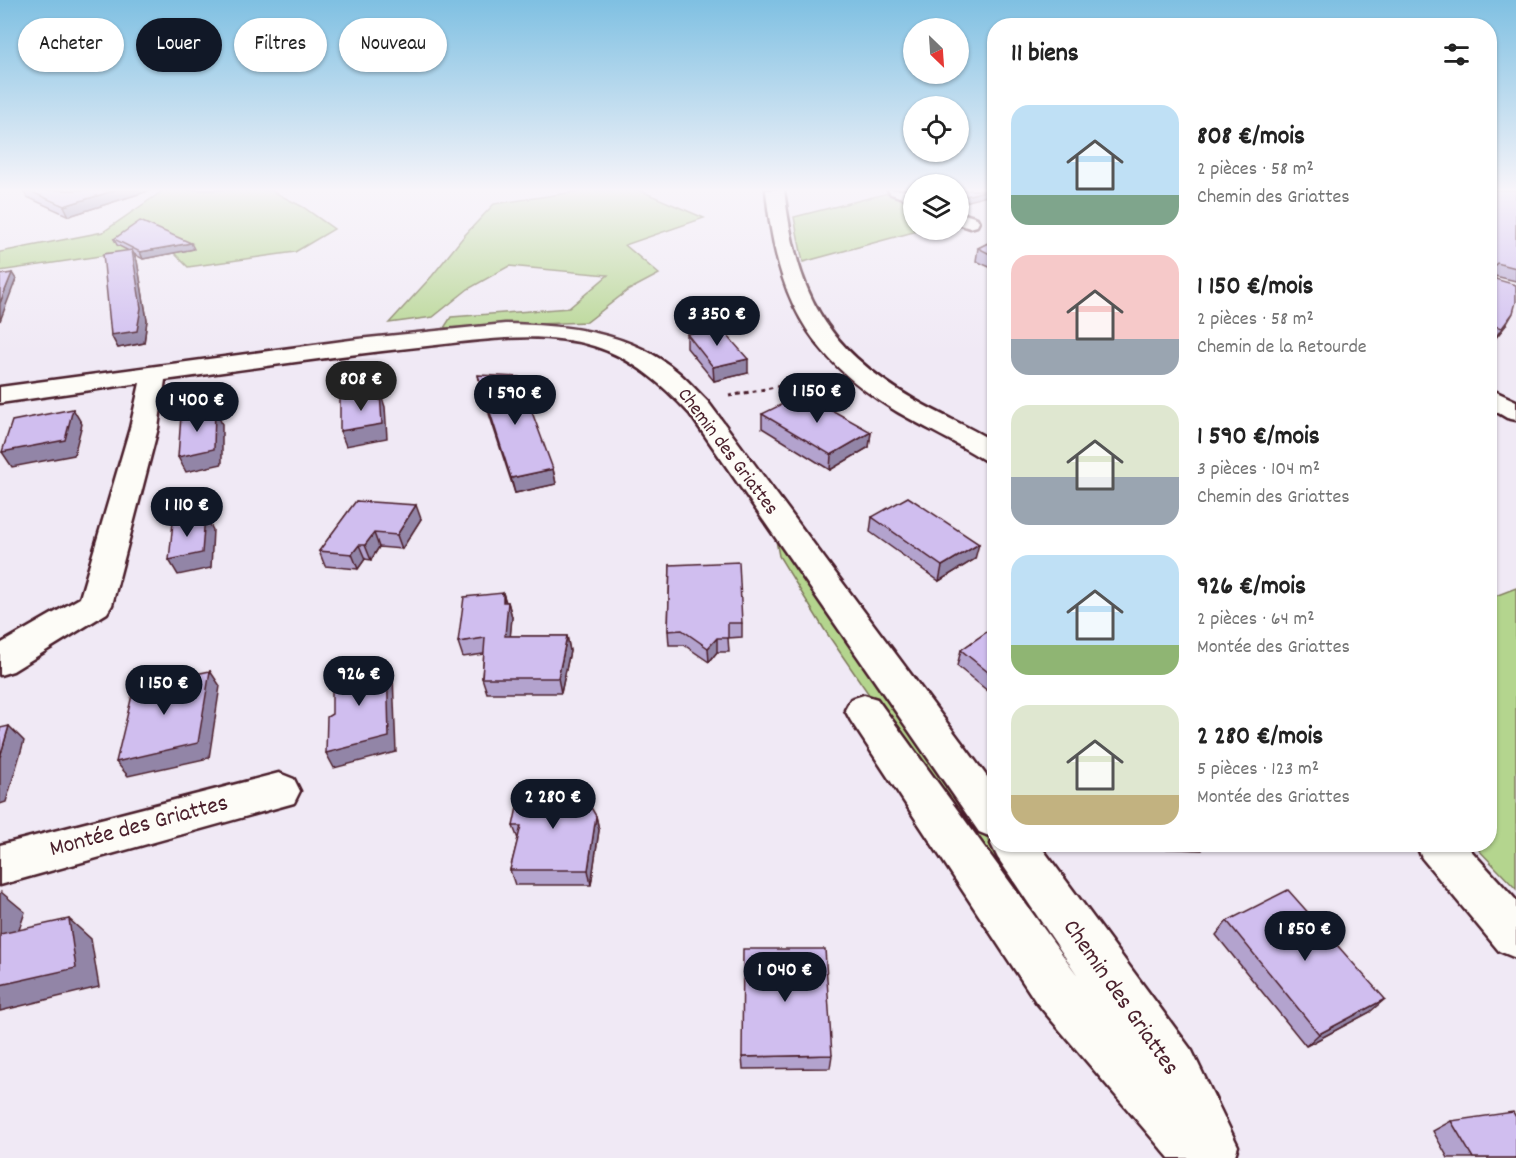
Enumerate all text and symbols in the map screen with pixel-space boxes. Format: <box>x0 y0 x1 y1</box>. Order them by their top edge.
chip: Acheter <box>18 18 124 72</box>
chip: Louer <box>136 18 222 72</box>
chip: Filtres <box>234 18 327 72</box>
chip: Nouveau <box>339 18 447 72</box>
north arrow <box>903 18 969 84</box>
map controls <box>903 18 969 240</box>
text: 11 biens <box>1011 36 1079 73</box>
icon: filters <box>1440 38 1473 71</box>
button: locate <box>903 96 969 162</box>
text: 808 €/mois <box>1197 119 1305 156</box>
icon: home <box>1059 129 1131 201</box>
text: 2 pièces · 58 m² <box>1197 156 1314 184</box>
button: layers <box>903 174 969 240</box>
text: Chemin des Griattes <box>1197 184 1350 212</box>
text: 1 150 €/mois <box>1197 269 1314 306</box>
icon: home <box>1059 279 1131 351</box>
pin: 3 350 € <box>662 296 772 347</box>
text: 3 350 € <box>688 301 746 329</box>
text: 2 pièces · 58 m² <box>1197 306 1314 334</box>
text: Chemin de la Retourde <box>1197 334 1367 362</box>
pin: 808 € <box>319 361 403 412</box>
text: 808 € <box>340 366 382 394</box>
pin: 1 150 € <box>762 373 872 424</box>
pin: 1 590 € <box>460 375 570 426</box>
text: 1 150 € <box>792 378 842 406</box>
text: 1 590 € <box>488 380 542 408</box>
pin: 1 400 € <box>142 382 252 433</box>
street label: Chemin des Griattes <box>670 383 784 521</box>
text: 1 400 € <box>170 387 224 415</box>
text: 1 590 €/mois <box>1197 419 1320 456</box>
icon: home <box>1059 429 1131 501</box>
text: 3 pièces · 104 m² <box>1197 456 1320 484</box>
text: Chemin des Griattes <box>1197 484 1350 512</box>
pin: 1 110 € <box>132 487 242 538</box>
text: 1 110 € <box>165 492 209 520</box>
text: 926 €/mois <box>1197 569 1306 606</box>
icon: home <box>1059 579 1131 651</box>
text: 2 pièces · 64 m² <box>1197 606 1315 634</box>
text: Montée des Griattes <box>1197 634 1350 662</box>
pin: 926 € <box>317 656 401 707</box>
text: 926 € <box>337 661 381 689</box>
pin: 1 150 € <box>109 665 219 716</box>
text: 1 150 € <box>139 670 189 698</box>
text: 2 280 €/mois <box>1197 719 1323 756</box>
icon: home <box>1059 729 1131 801</box>
text: 5 pièces · 123 m² <box>1197 756 1319 784</box>
pin: 2 280 € <box>498 779 608 830</box>
text: 2 280 € <box>525 784 581 812</box>
text: Montée des Griattes <box>1197 784 1350 812</box>
street label: Montée des Griattes <box>46 787 232 867</box>
pin: 1 850 € <box>1250 911 1360 962</box>
street label: Chemin des Griattes <box>1053 913 1187 1083</box>
text: 1 850 € <box>1279 916 1331 944</box>
pin: 1 040 € <box>730 952 840 1003</box>
text: 1 040 € <box>758 957 812 985</box>

